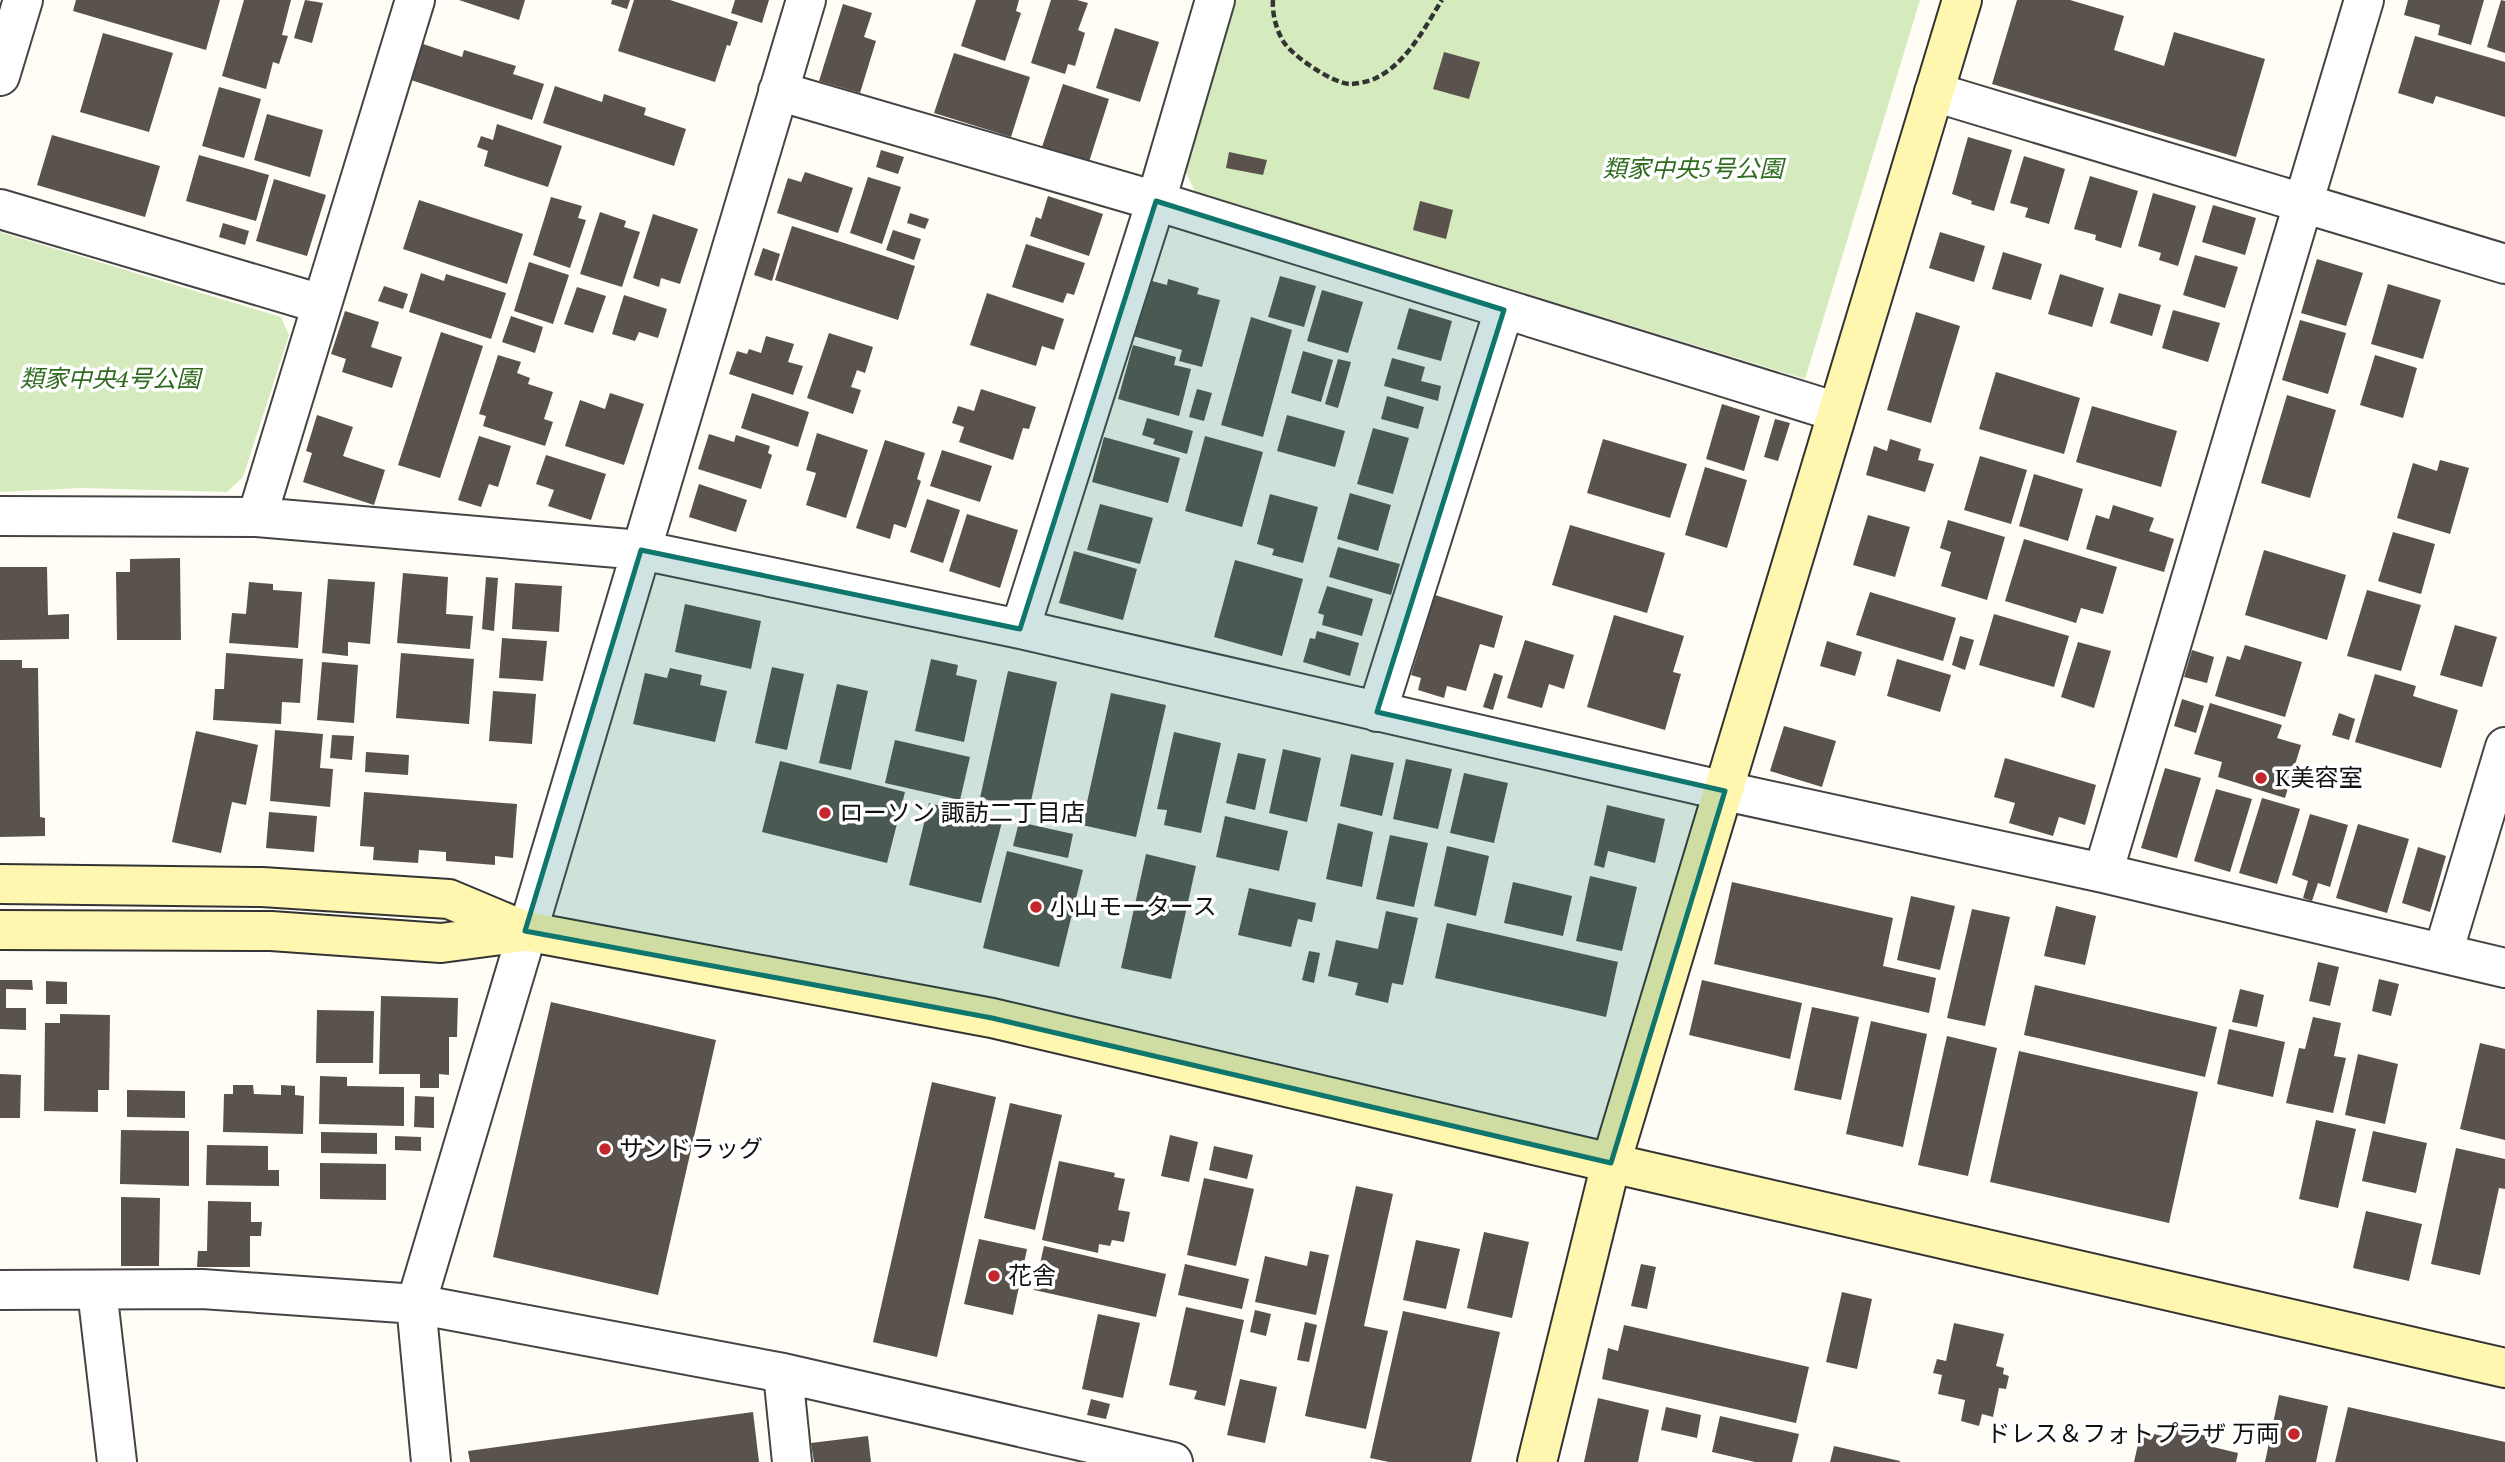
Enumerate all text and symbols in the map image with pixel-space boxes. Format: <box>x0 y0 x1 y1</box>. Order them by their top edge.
park label: 類家中央5号公園 <box>1603 152 1786 184</box>
park label: 類家中央4号公園 <box>20 362 203 394</box>
place label: K美容室 <box>2275 761 2363 793</box>
marker: K美容室 <box>2253 770 2269 786</box>
place label: ローソン 諏訪二丁目店 <box>839 796 1085 828</box>
marker: ローソン 諏訪二丁目店 <box>817 805 833 821</box>
place label: 小山モータース <box>1050 890 1217 922</box>
marker: 小山モータース <box>1028 899 1044 915</box>
place label: サンドラッグ <box>619 1132 763 1164</box>
marker: サンドラッグ <box>597 1141 613 1157</box>
place label: 花舎 <box>1008 1259 1056 1291</box>
marker: 花舎 <box>986 1268 1002 1284</box>
place label: ドレス＆フォトプラザ 万両 <box>1986 1417 2280 1449</box>
marker: ドレス＆フォトプラザ 万両 <box>2286 1426 2302 1442</box>

